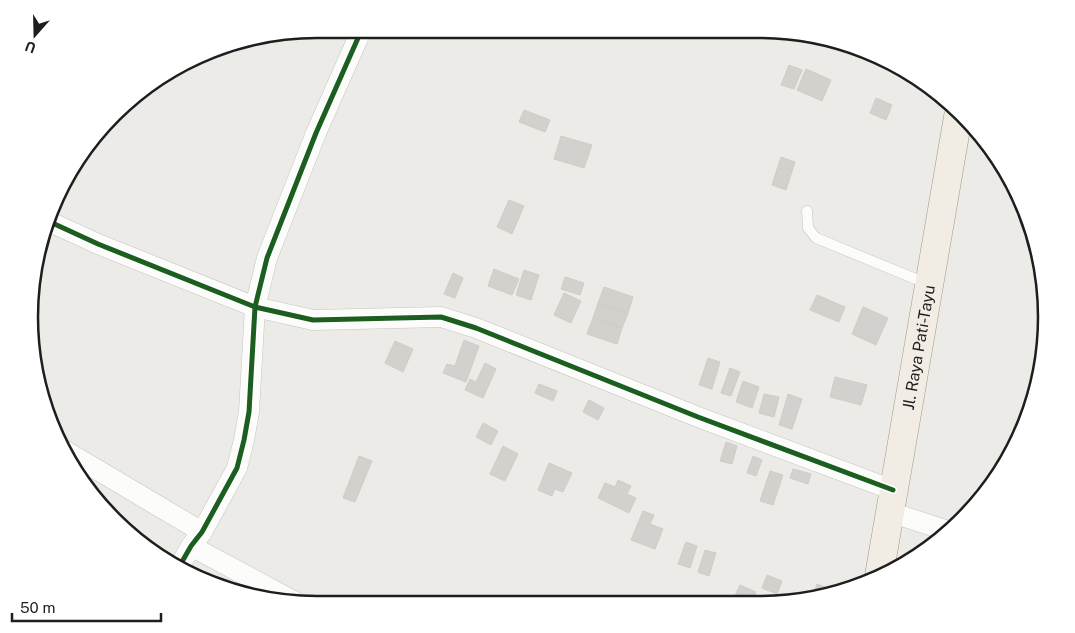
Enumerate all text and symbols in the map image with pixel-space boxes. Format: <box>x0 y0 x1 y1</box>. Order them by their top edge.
north arrow <box>10 10 60 60</box>
text: U <box>23 38 38 56</box>
street label: Jl. Raya Pati-Tayu <box>898 283 938 411</box>
scale bar <box>12 590 161 622</box>
text: 50 m <box>20 599 55 616</box>

